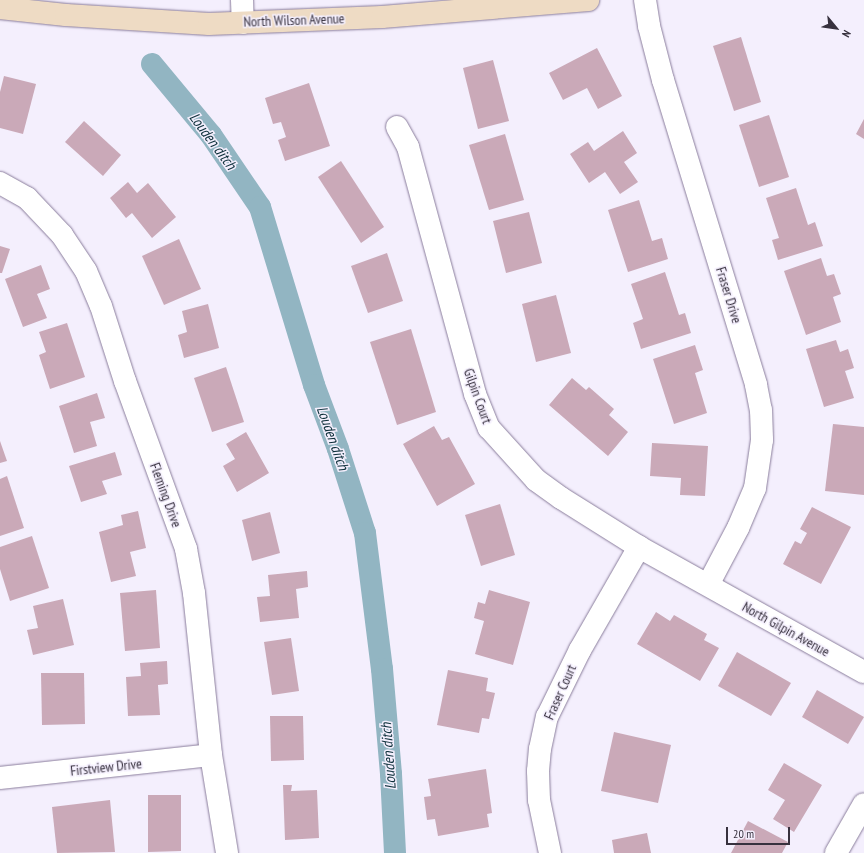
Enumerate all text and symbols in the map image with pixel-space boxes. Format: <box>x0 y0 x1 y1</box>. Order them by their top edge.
north arrow <box>816 8 856 48</box>
street label: North Wilson Avenue <box>243 10 345 30</box>
text: N <box>839 28 854 40</box>
water label: Louden ditch <box>186 109 240 173</box>
street label: Fraser Drive <box>712 265 746 325</box>
street label: Gilpin Court <box>460 366 496 426</box>
water label: Louden ditch <box>313 404 353 472</box>
street label: Fleming Drive <box>147 460 185 530</box>
street label: North Gilpin Avenue <box>739 598 833 660</box>
street label: Fraser Court <box>540 662 580 722</box>
water label: Louden ditch <box>377 722 399 790</box>
street label: Firstview Drive <box>69 755 143 779</box>
scale bar <box>728 819 792 845</box>
text: 20 m <box>733 826 754 841</box>

